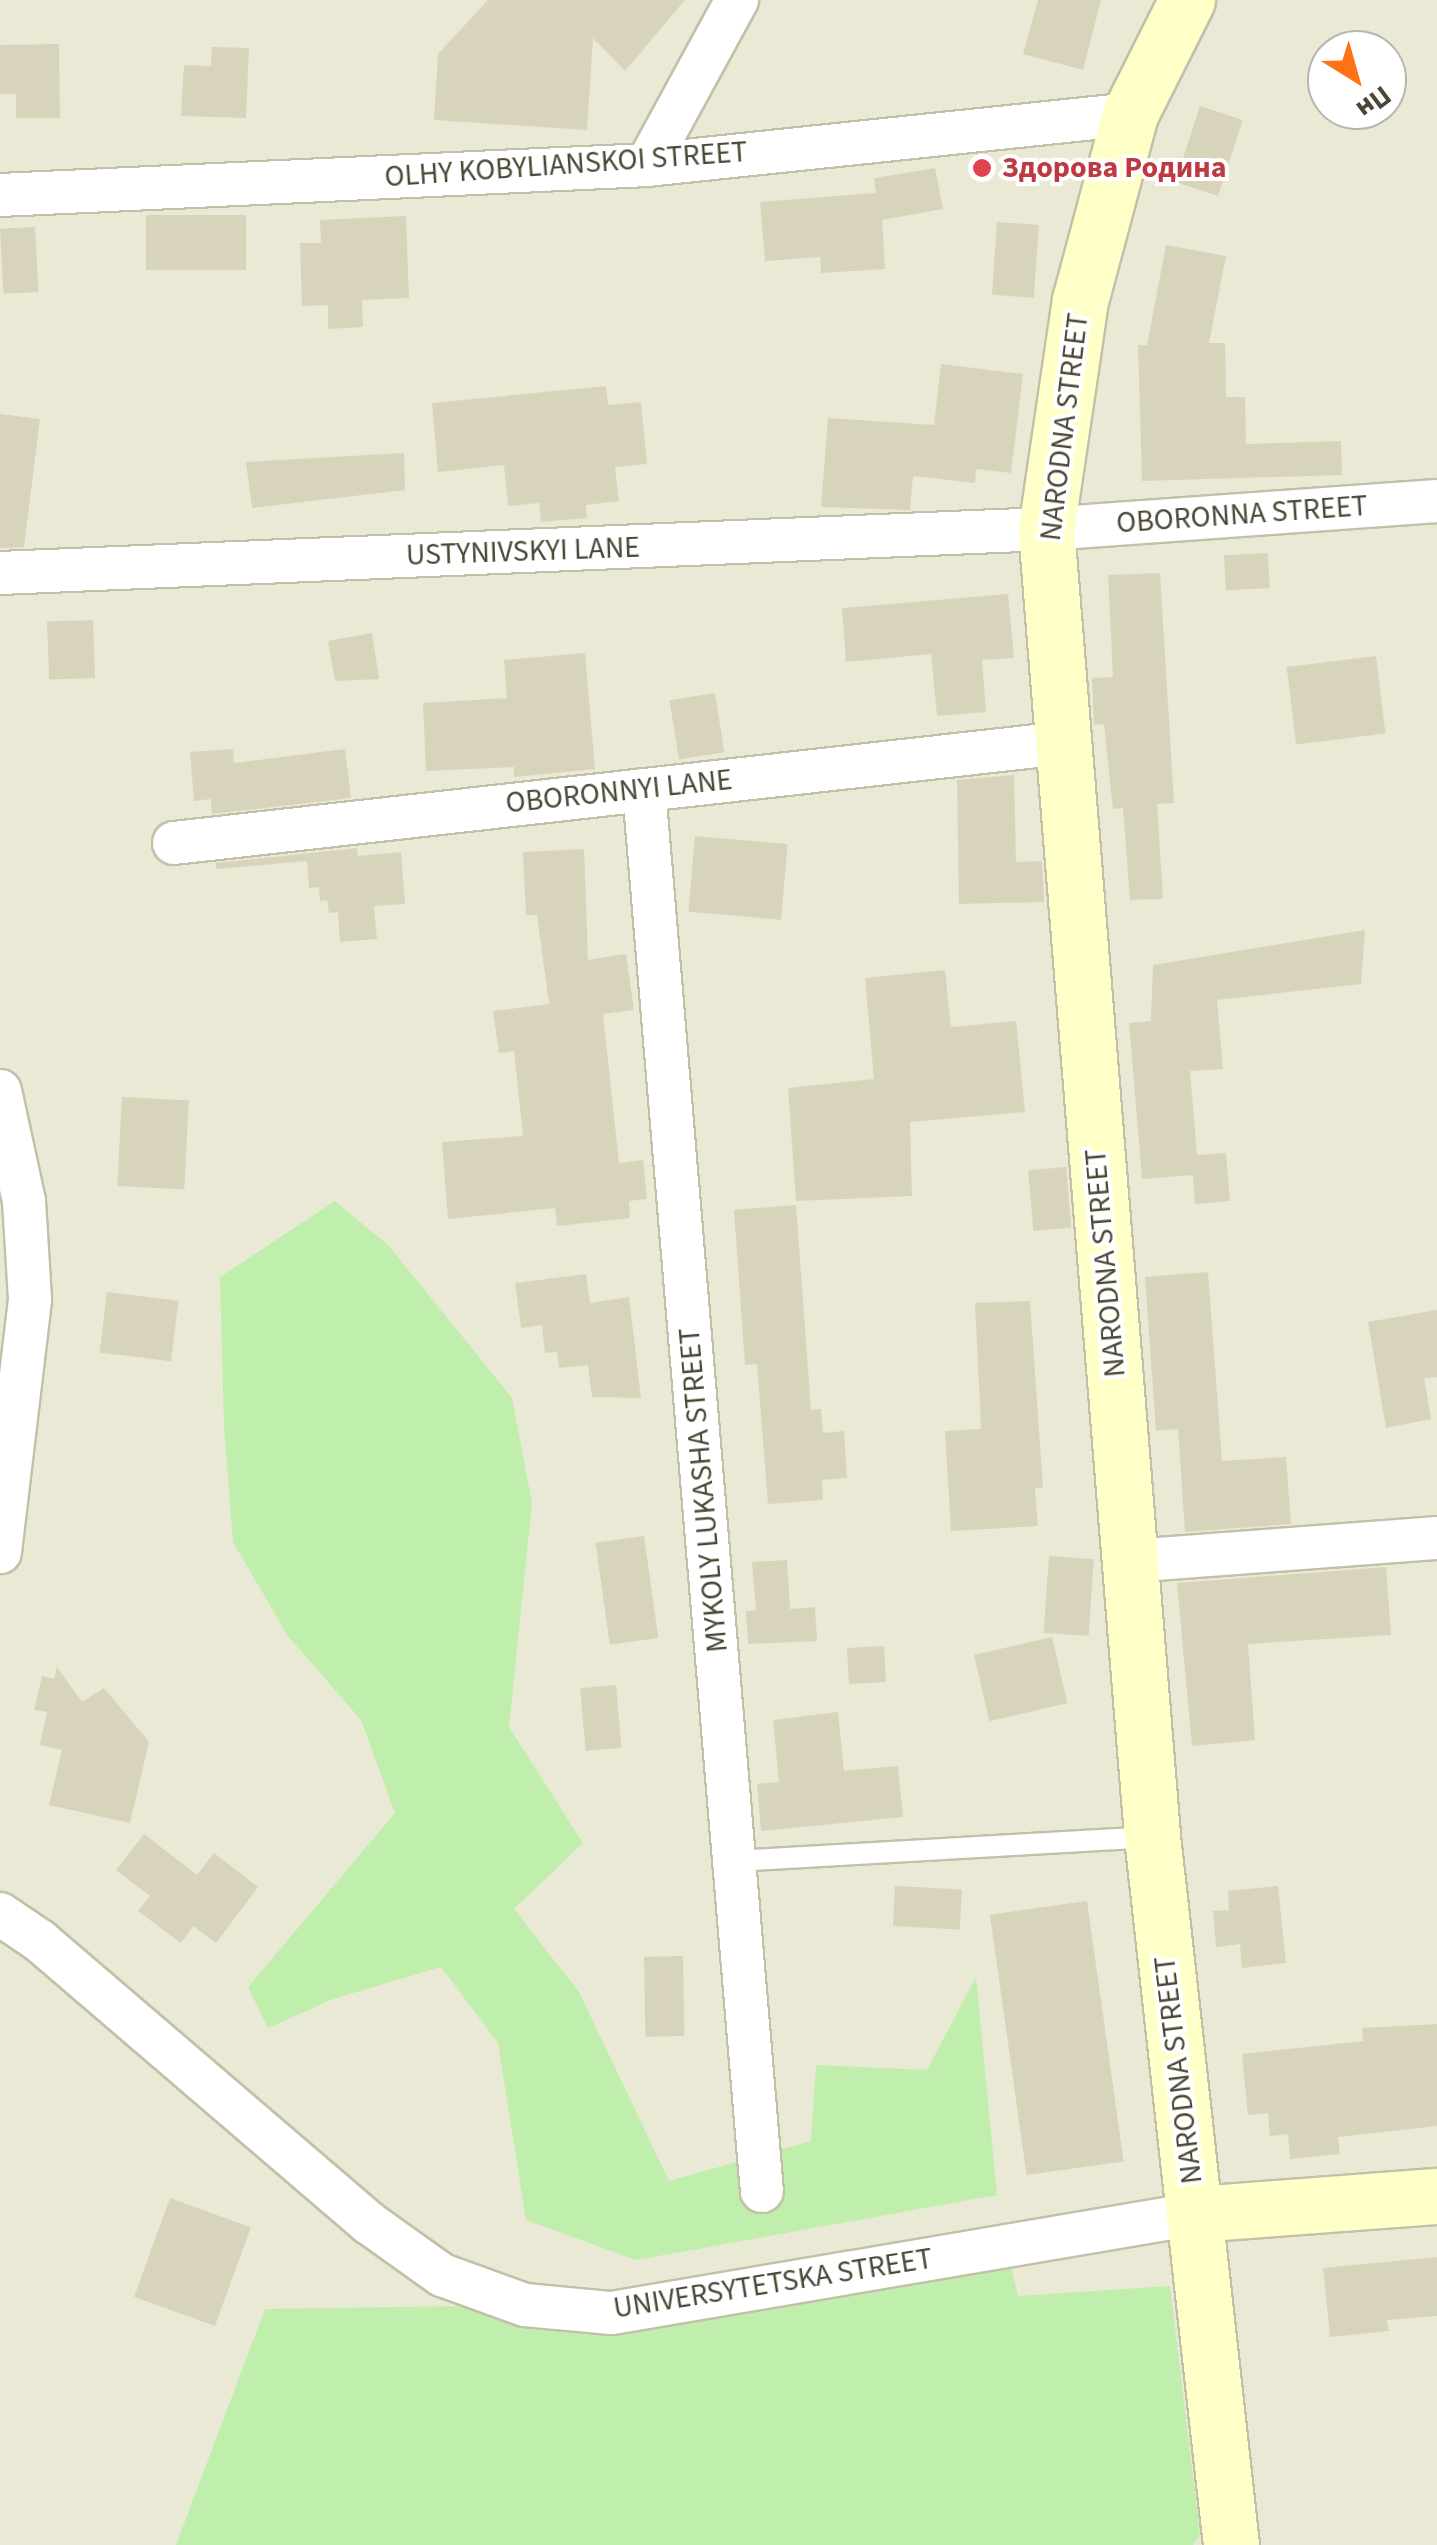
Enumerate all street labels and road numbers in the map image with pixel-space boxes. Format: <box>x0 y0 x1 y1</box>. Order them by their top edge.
street label: OLHY KOBYLIANSKOI STREET <box>383 134 749 196</box>
street label: NARODNA STREET <box>1033 311 1097 543</box>
street label: OBORONNA STREET <box>1115 488 1369 542</box>
street label: USTYNIVSKYI LANE <box>405 530 641 574</box>
street label: OBORONNYI LANE <box>504 762 734 822</box>
street label: NARODNA STREET <box>1078 1147 1134 1379</box>
street label: MYKOLY LUKASHA STREET <box>672 1326 736 1654</box>
street label: NARODNA STREET <box>1147 1954 1211 2186</box>
street label: UNIVERSYTETSKA STREET <box>611 2241 935 2327</box>

